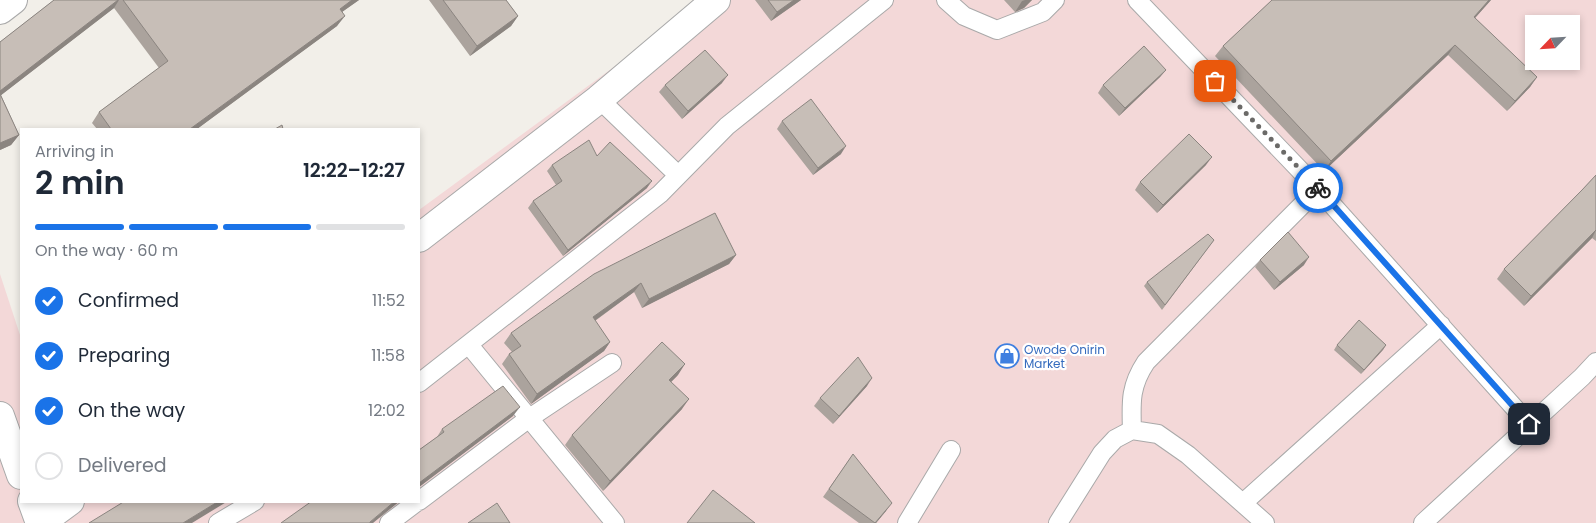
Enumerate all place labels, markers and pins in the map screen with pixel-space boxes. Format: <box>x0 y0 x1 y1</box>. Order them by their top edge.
pin <box>1194 60 1236 102</box>
place label: Owode Onirin Market <box>1024 341 1105 372</box>
shop icon: Owode Onirin Market <box>994 343 1020 369</box>
pin <box>1508 403 1550 445</box>

